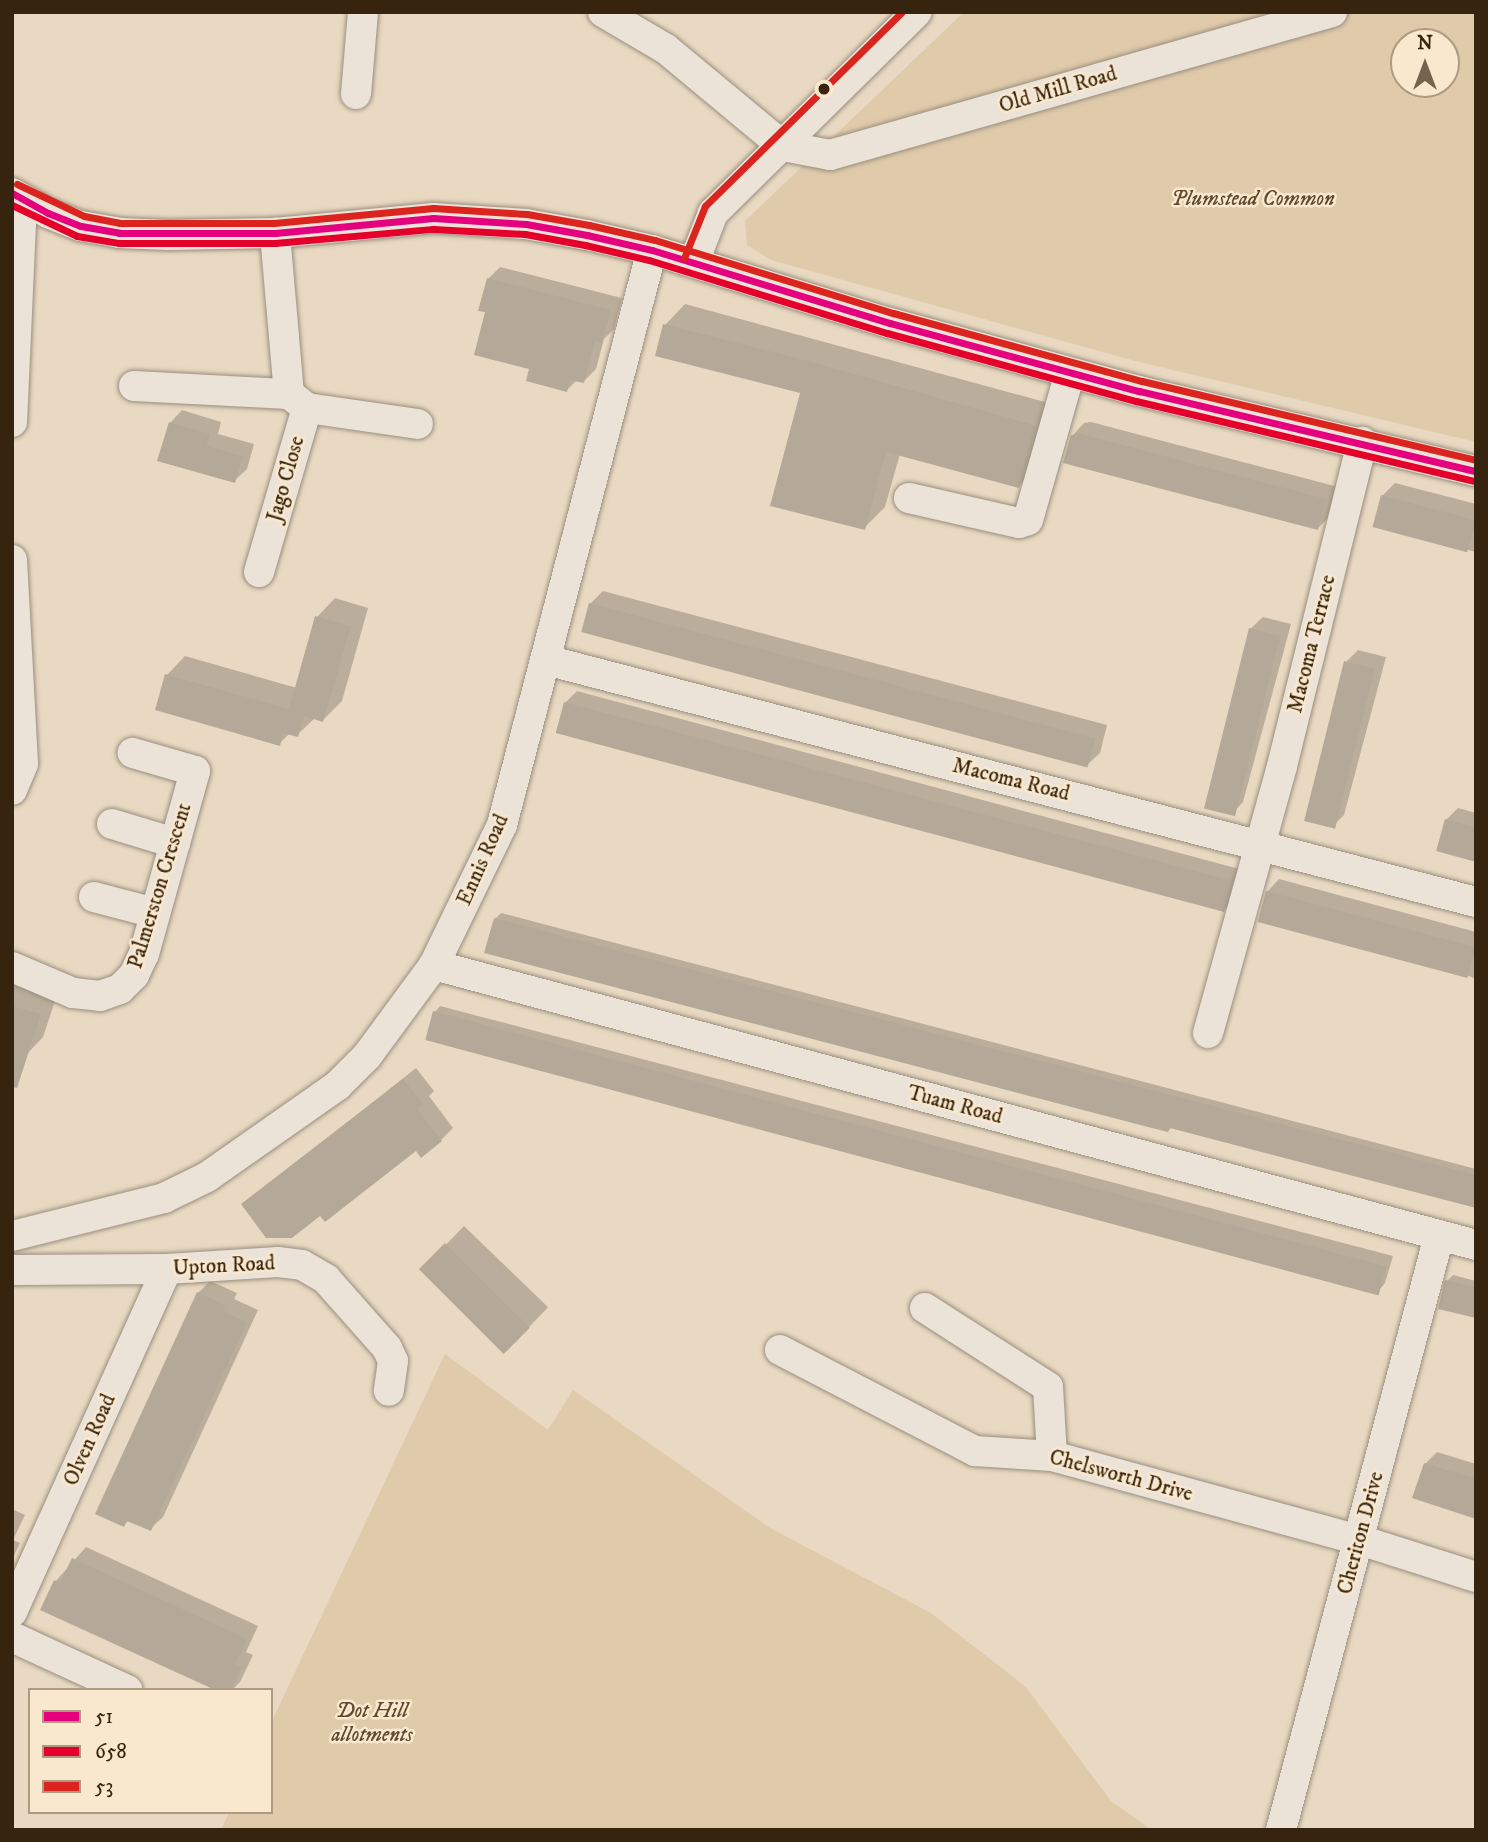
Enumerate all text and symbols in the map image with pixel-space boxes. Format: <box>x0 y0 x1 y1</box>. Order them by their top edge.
north arrow <box>1390 28 1460 98</box>
text: N <box>1417 32 1433 55</box>
street label: Old Mill Road <box>996 61 1120 119</box>
unlabelled marker <box>817 82 831 96</box>
park label: Plumstead Common <box>1171 186 1335 212</box>
street label: Jago Close <box>262 433 310 525</box>
street label: Macoma Terrace <box>1283 572 1341 716</box>
street label: Macoma Road <box>950 753 1072 807</box>
street label: Palmerston Crescent <box>123 800 197 972</box>
street label: Ennis Road <box>452 810 514 910</box>
street label: Tuam Road <box>905 1080 1005 1130</box>
street label: Upton Road <box>172 1251 276 1281</box>
street label: Olven Road <box>59 1390 121 1490</box>
street label: Chelsworth Drive <box>1047 1445 1195 1507</box>
street label: Cheriton Drive <box>1333 1469 1389 1597</box>
legend <box>28 1688 273 1814</box>
park label: Dot Hill allotments <box>331 1698 413 1748</box>
text: 51 <box>95 1704 113 1730</box>
text: 658 <box>95 1739 127 1765</box>
text: 53 <box>95 1774 113 1800</box>

